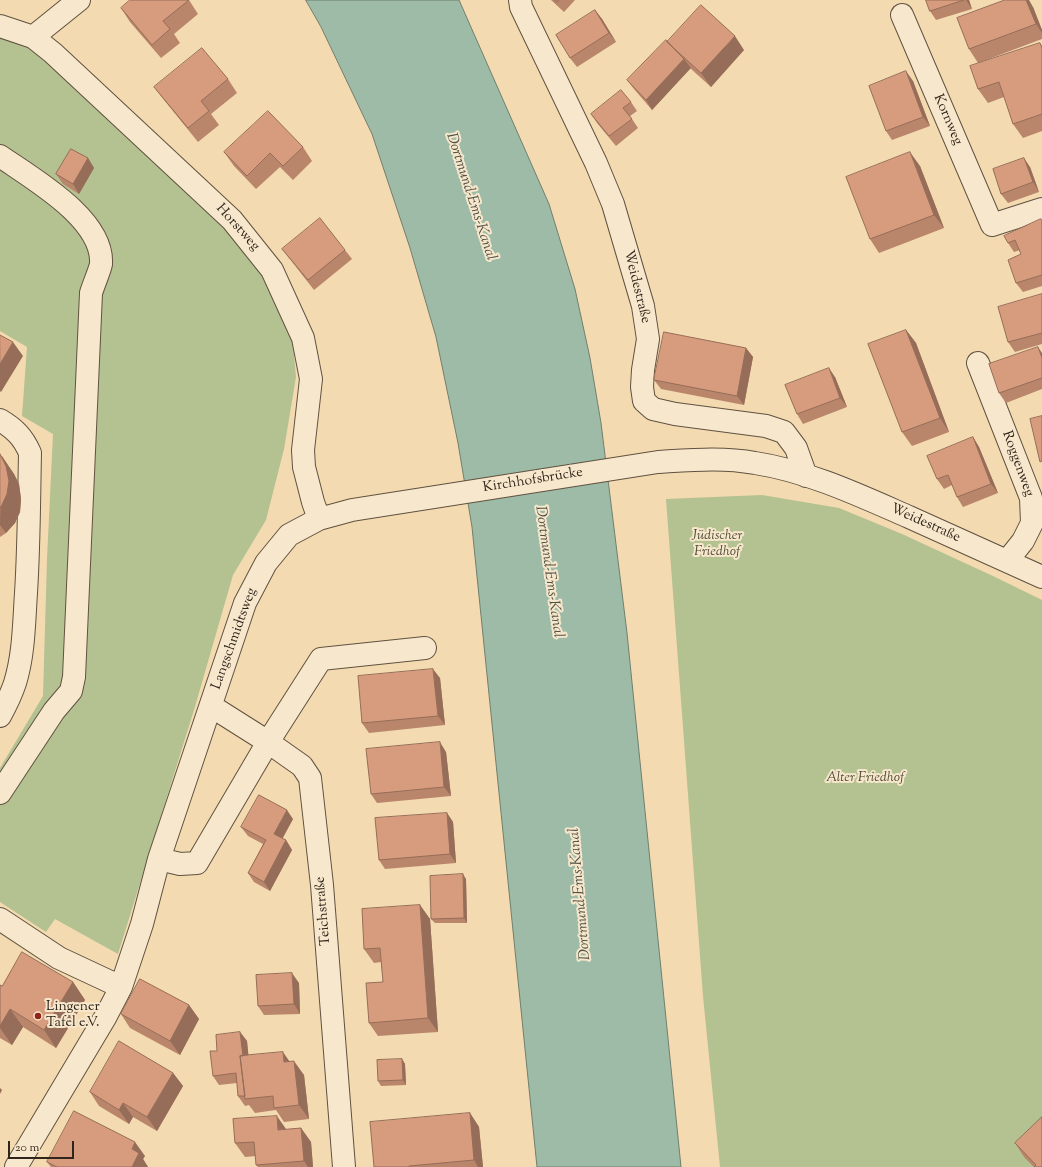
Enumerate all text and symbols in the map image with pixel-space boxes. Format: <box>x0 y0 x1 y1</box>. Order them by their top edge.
street label: Kornweg <box>929 92 965 148</box>
water label: Dortmund-Ems-Kanal <box>441 131 499 263</box>
street label: Horstweg <box>211 201 263 255</box>
street label: Weidestraße <box>619 249 653 325</box>
street label: Roggenweg <box>997 429 1037 499</box>
street label: Kirchhofsbrücke <box>482 465 584 497</box>
street label: Weidestraße <box>887 501 963 547</box>
water label: Dortmund-Ems-Kanal <box>530 505 566 639</box>
park label: Jüdischer Friedhof <box>692 529 742 562</box>
street label: Langschmidtsweg <box>209 586 261 692</box>
park label: Alter Friedhof <box>826 771 904 787</box>
water label: Dortmund-Ems-Kanal <box>566 827 596 961</box>
street label: Teichstraße <box>313 876 335 946</box>
place label: Lingener Tafel e.V. <box>46 1000 100 1032</box>
marker: Lingener Tafel e.V. <box>33 1011 43 1021</box>
scale bar <box>10 1133 76 1159</box>
text: 20 m <box>15 1139 39 1157</box>

